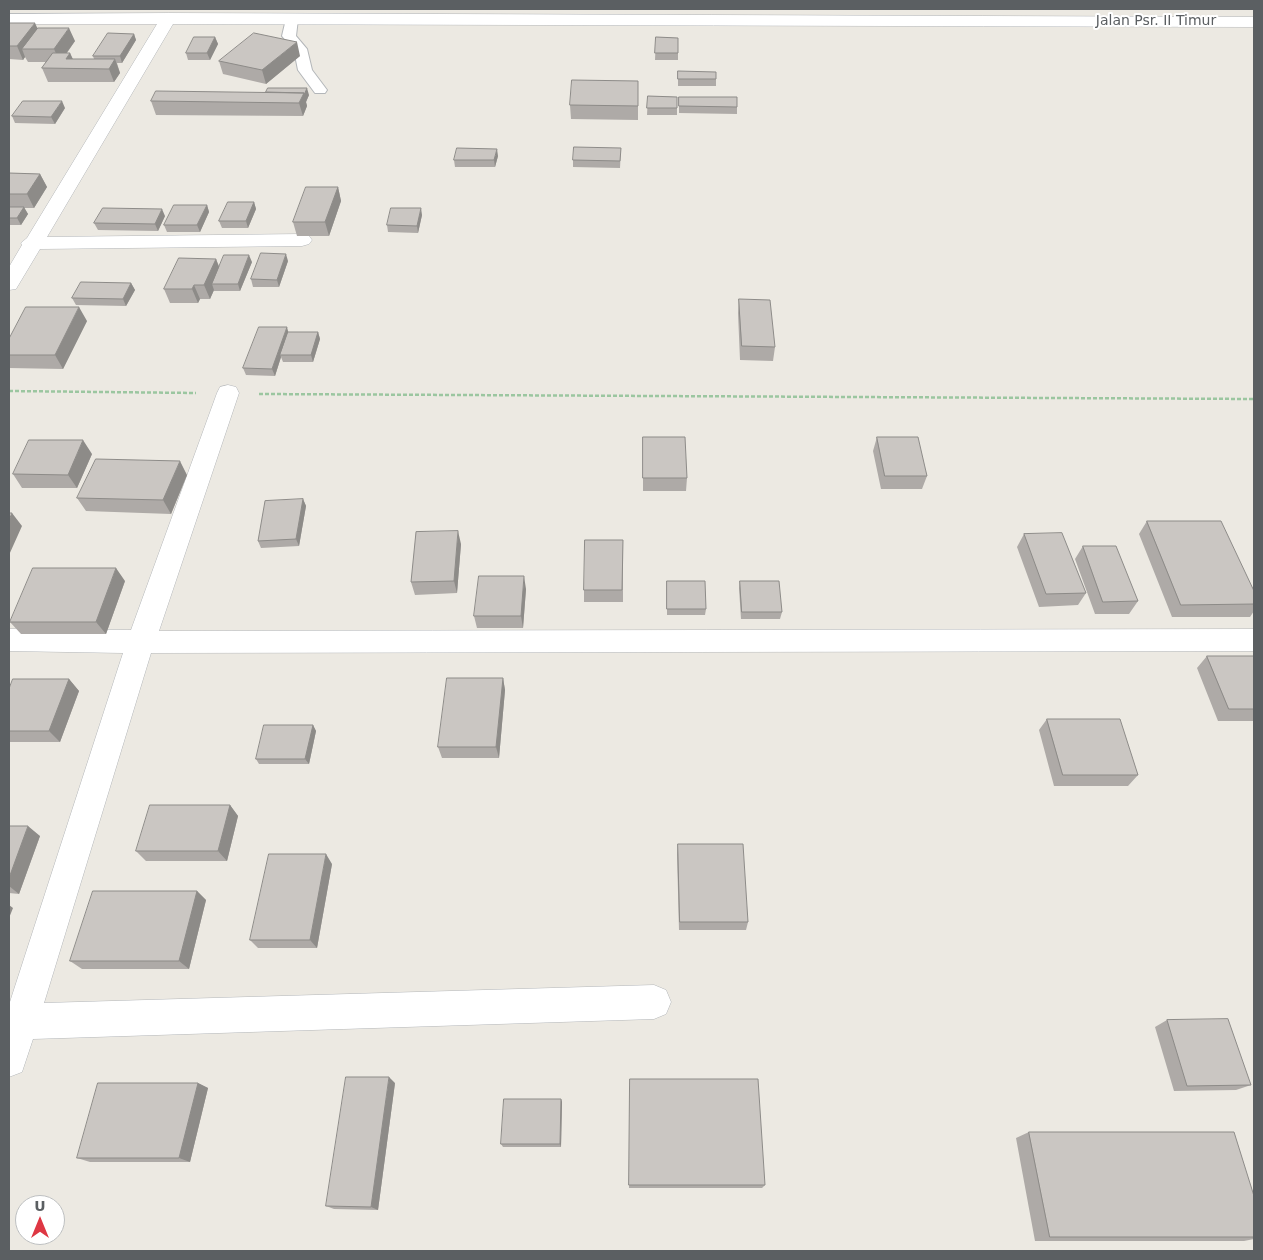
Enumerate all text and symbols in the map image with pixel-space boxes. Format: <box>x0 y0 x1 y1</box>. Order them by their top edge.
street label: Jalan Psr. II Timur <box>1096 13 1216 29</box>
north arrow <box>15 1195 65 1245</box>
text: U <box>34 1198 46 1214</box>

